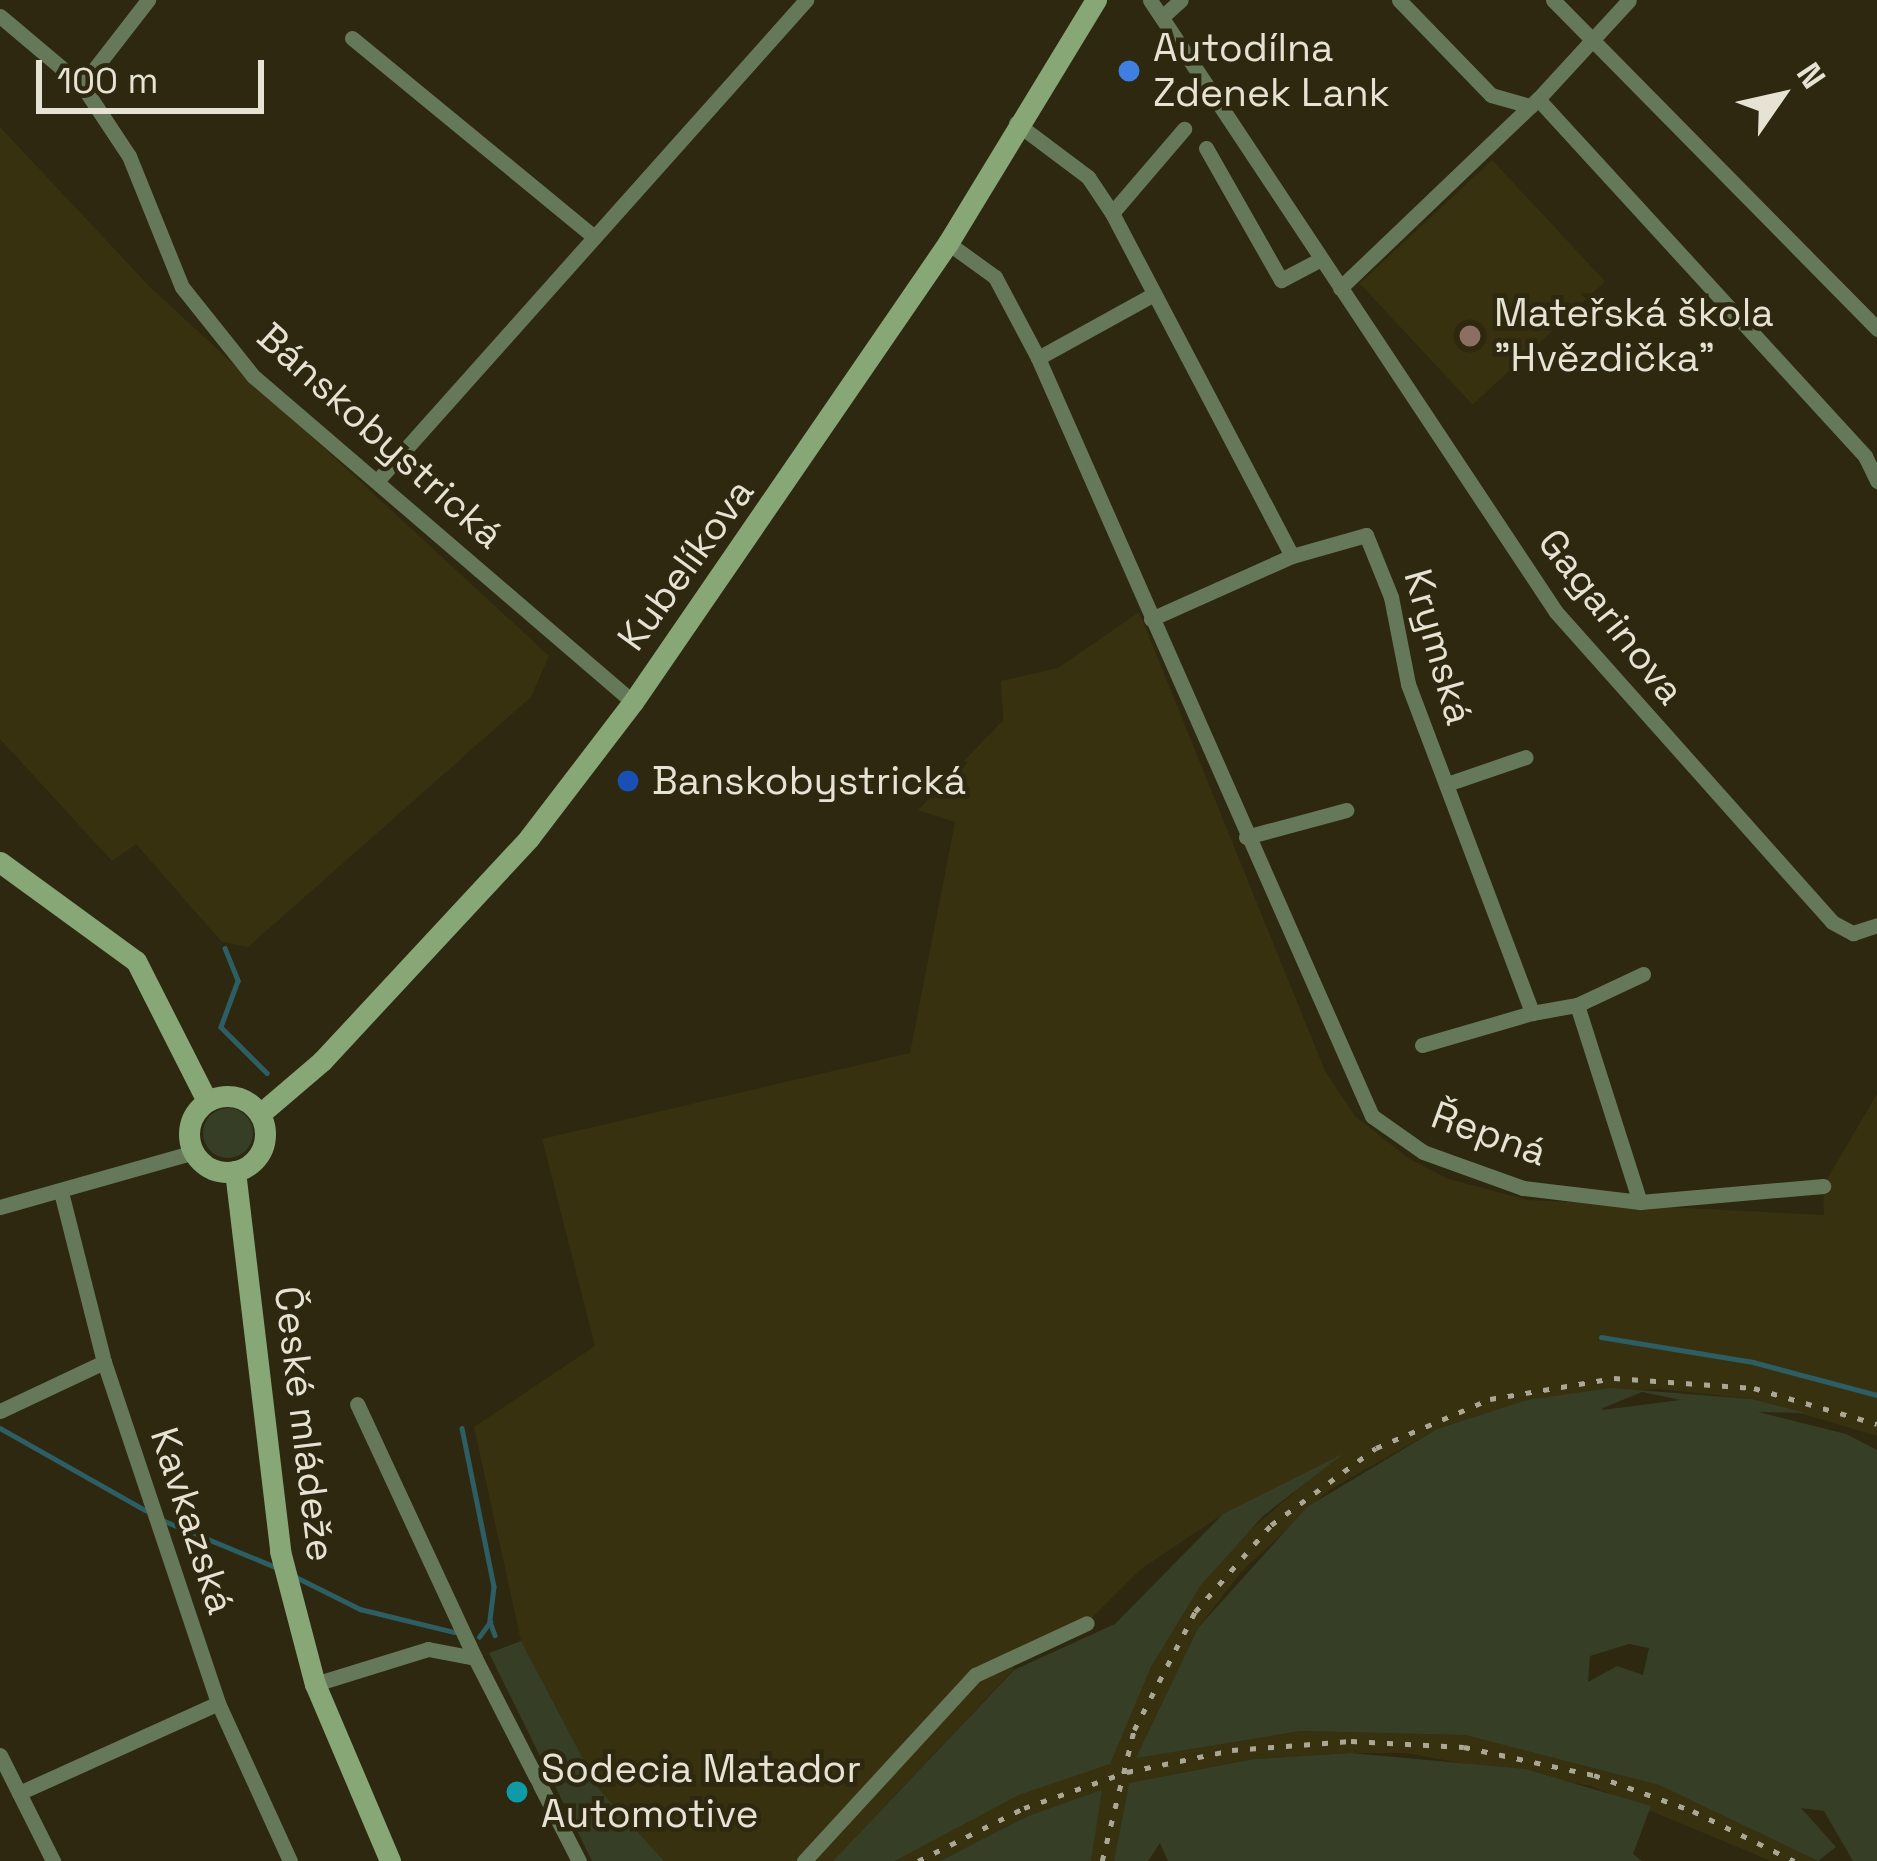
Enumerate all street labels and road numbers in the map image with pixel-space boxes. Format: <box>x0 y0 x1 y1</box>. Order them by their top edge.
street label: Bánskobystrická <box>248 313 512 559</box>
street label: Kubelíkova <box>608 470 764 660</box>
street label: Gagarinova <box>1528 520 1694 714</box>
street label: Krymská <box>1394 564 1482 730</box>
street label: Řepná <box>1425 1092 1553 1176</box>
street label: České mládeže <box>264 1284 344 1564</box>
street label: Kavkazská <box>140 1422 244 1620</box>

